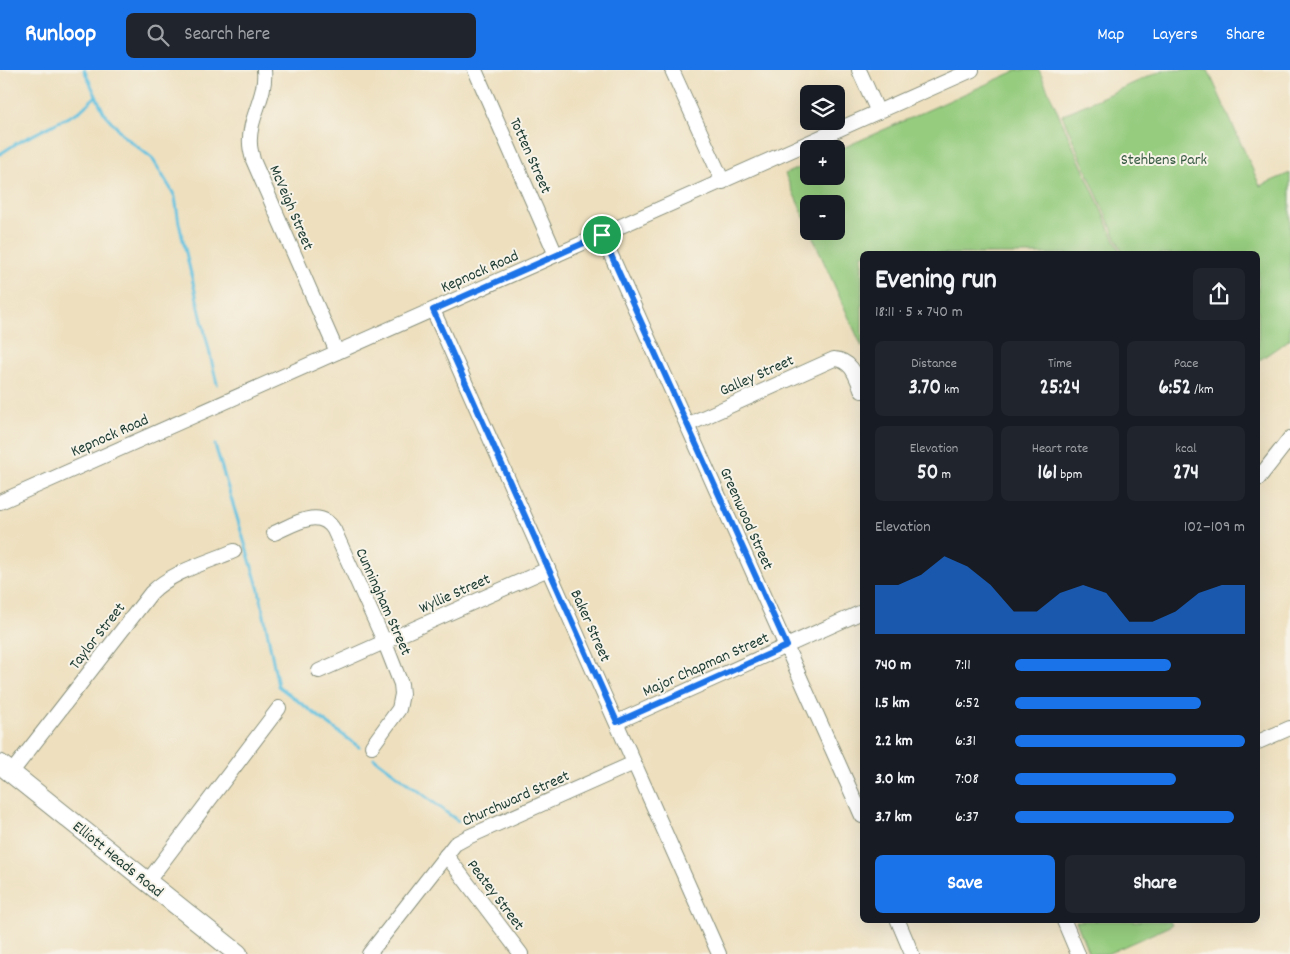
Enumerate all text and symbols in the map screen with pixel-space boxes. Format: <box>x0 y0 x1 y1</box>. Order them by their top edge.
search box <box>126 13 476 58</box>
text: Runloop <box>25 18 96 52</box>
icon: search <box>144 21 172 49</box>
text: Search here <box>184 22 270 49</box>
text: Map <box>1097 23 1124 48</box>
text: Layers <box>1152 23 1198 48</box>
text: Share <box>1226 23 1265 48</box>
map controls <box>800 85 845 240</box>
button: layers <box>800 85 845 130</box>
street label: Totten Street <box>503 114 557 198</box>
button: + <box>800 140 845 185</box>
park label: Stehbens Park <box>1121 149 1207 172</box>
street label: McVeigh Street <box>262 162 319 254</box>
button: − <box>800 195 845 240</box>
pin <box>581 214 623 256</box>
icon: arrive <box>588 221 616 249</box>
street label: Kepnock Road <box>437 245 523 300</box>
text: Evening run <box>875 262 997 302</box>
button: share <box>1193 268 1245 320</box>
text: 18:11 · 5 × 740 m <box>875 301 963 324</box>
street label: Galley Street <box>716 350 798 403</box>
text: Distance <box>911 354 957 374</box>
text: Time <box>1048 354 1072 374</box>
text: Pace <box>1174 354 1198 374</box>
text: 3.70 <box>909 374 941 404</box>
text: 25:24 <box>1040 374 1080 404</box>
text: 6:52 <box>1158 374 1191 404</box>
text: km <box>941 380 959 400</box>
text: /km <box>1191 380 1214 400</box>
street label: Kepnock Road <box>67 409 153 464</box>
text: Elevation <box>910 439 958 459</box>
text: Heart rate <box>1032 439 1088 459</box>
text: kcal <box>1175 439 1197 459</box>
text: 50 <box>917 459 938 489</box>
text: 161 <box>1038 459 1057 489</box>
text: 274 <box>1173 459 1199 489</box>
street label: Greenwood Street <box>713 464 779 574</box>
text: m <box>938 465 951 485</box>
text: bpm <box>1057 465 1082 485</box>
text: Elevation <box>875 516 931 539</box>
text: 102–109 m <box>1184 516 1245 539</box>
street label: Cunningham Street <box>349 545 417 659</box>
street label: Wyllie Street <box>416 568 494 620</box>
street label: Baker Street <box>564 586 616 666</box>
street label: Taylor Street <box>64 598 132 675</box>
street label: Major Chapman Street <box>639 627 773 704</box>
text: 740 m <box>875 654 911 677</box>
text: 7:11 <box>955 654 971 677</box>
text: 1.5 km <box>875 692 910 715</box>
text: 6:52 <box>955 692 980 715</box>
text: 2.2 km <box>875 730 913 753</box>
text: 6:31 <box>955 730 976 753</box>
street label: Churchward Street <box>459 765 574 833</box>
text: 3.0 km <box>875 768 915 791</box>
text: 7:08 <box>955 768 979 791</box>
text: 3.7 km <box>875 806 912 829</box>
text: 6:37 <box>955 806 979 829</box>
street label: Elliott Heads Road <box>67 816 168 904</box>
street label: Peatey Street <box>461 855 529 936</box>
button: Save <box>875 855 1055 913</box>
button: Share <box>1065 855 1245 913</box>

